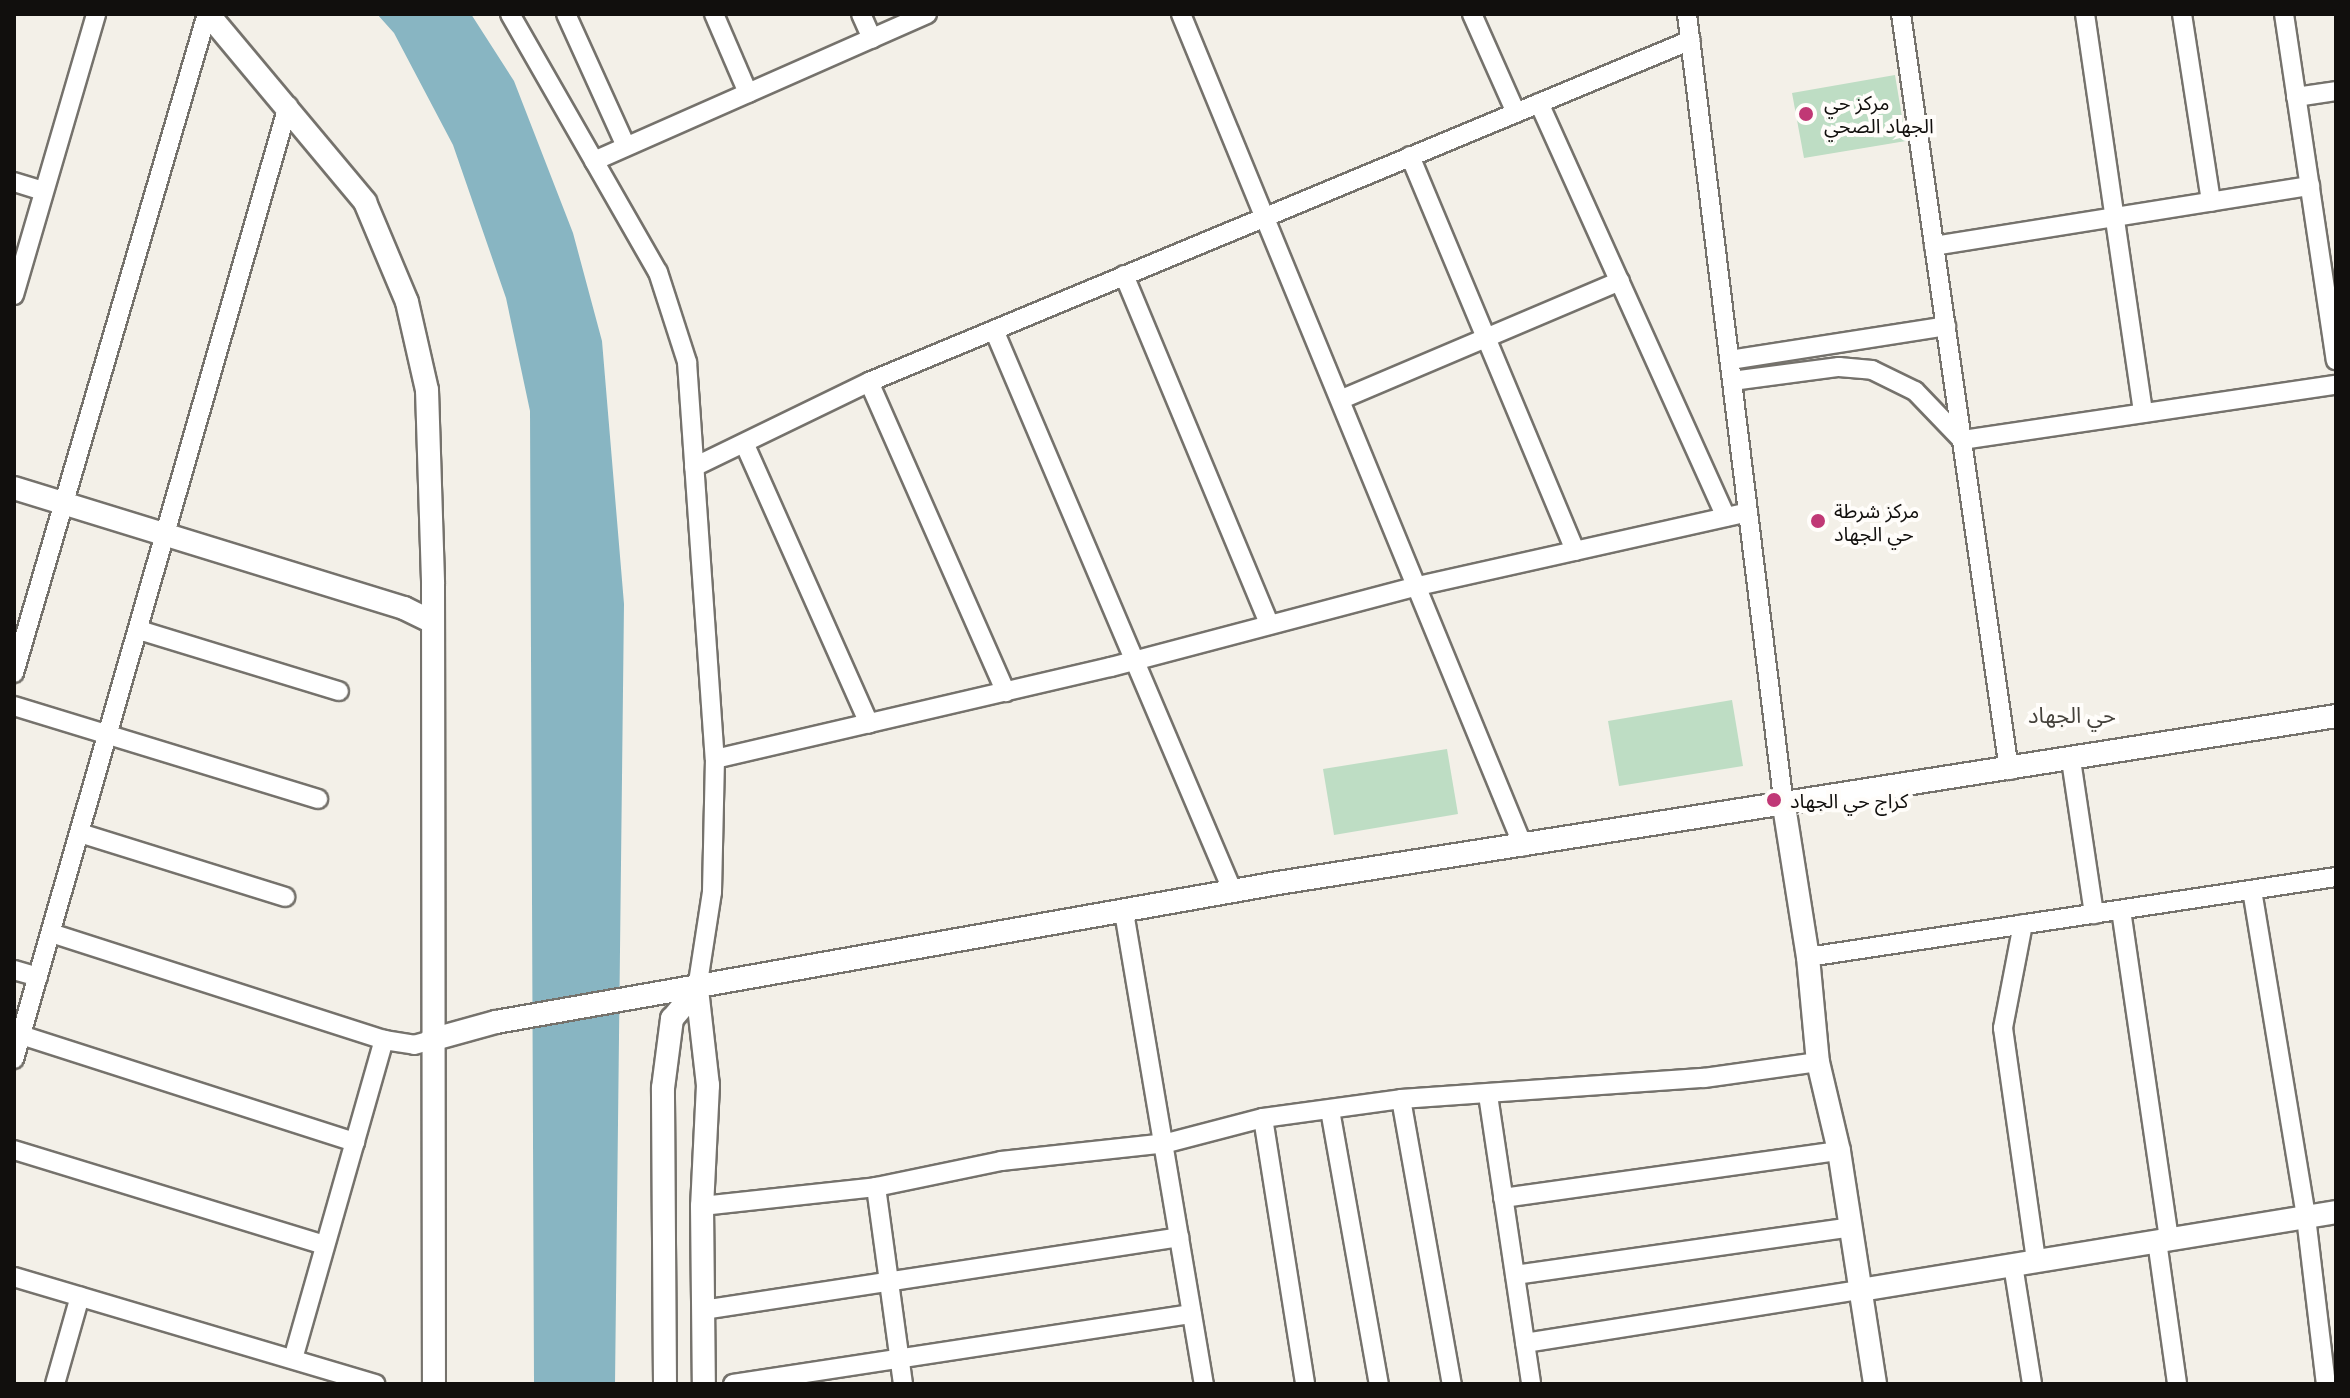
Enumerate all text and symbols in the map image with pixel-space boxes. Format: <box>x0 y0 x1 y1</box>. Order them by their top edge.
place label: مركز حي الجهاد الصحي <box>1824 90 1934 137</box>
marker: مركز حي الجهاد الصحي <box>1795 103 1817 125</box>
place label: مركز شرطة حي الجهاد <box>1834 498 1919 545</box>
marker: مركز شرطة حي الجهاد <box>1809 512 1827 530</box>
district label: حي الجهاد <box>2028 702 2116 728</box>
place label: كراج حي الجهاد <box>1790 788 1908 812</box>
marker: كراج حي الجهاد <box>1765 791 1783 809</box>

